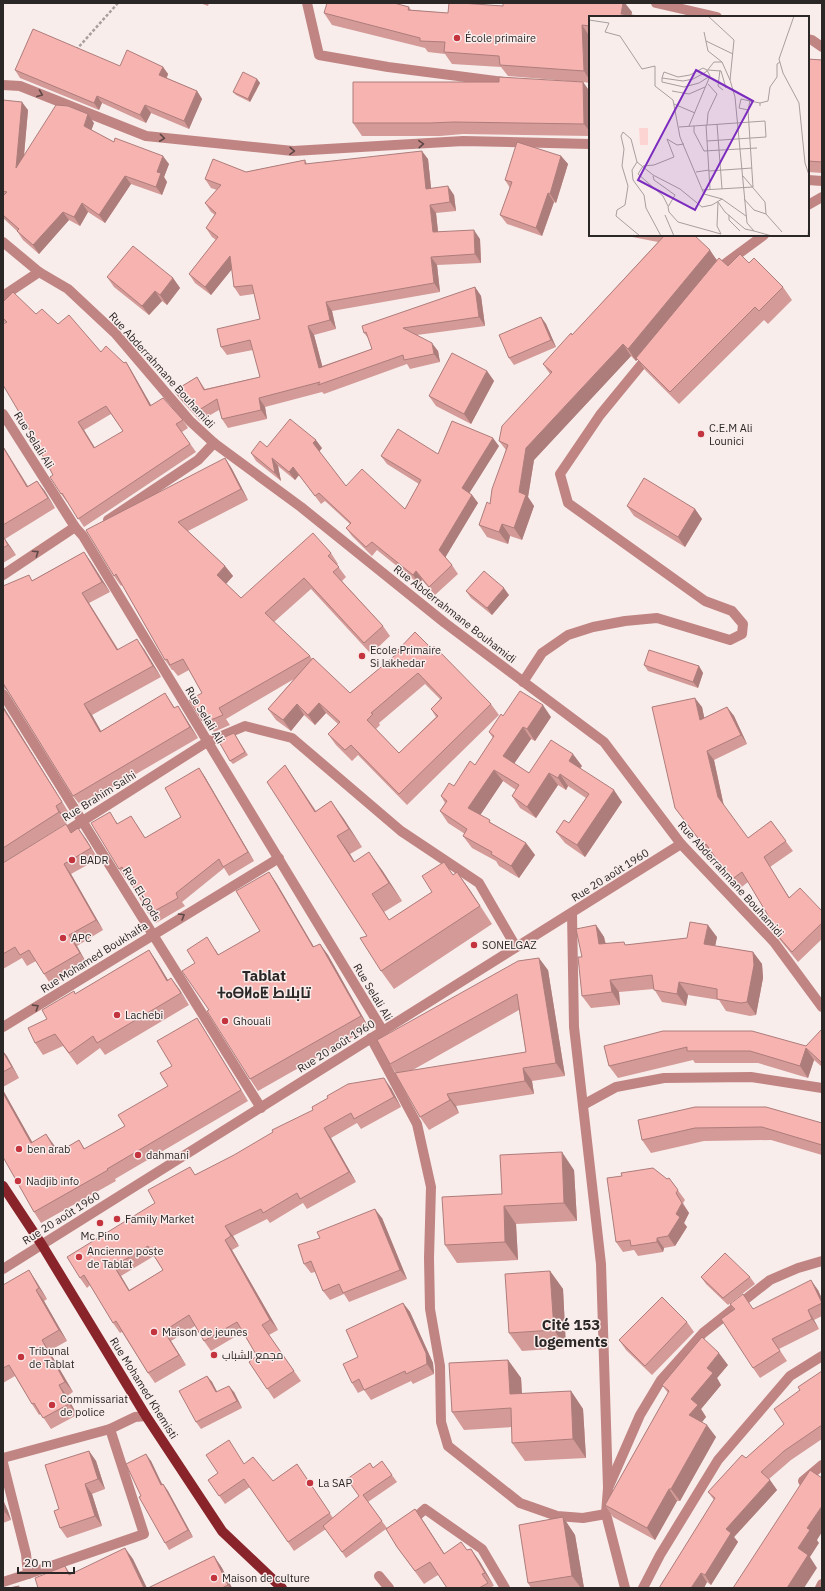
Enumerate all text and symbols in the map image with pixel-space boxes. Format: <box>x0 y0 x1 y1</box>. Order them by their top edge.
inset map <box>589 16 809 236</box>
place label: École primaire <box>465 31 536 45</box>
marker: École primaire <box>452 33 462 43</box>
one-way arrow <box>36 89 44 97</box>
one-way arrow <box>159 133 165 142</box>
one-way arrow <box>418 139 424 148</box>
one-way arrow <box>289 147 295 155</box>
street label: Rue Abderrahmane Bouhamidi <box>106 309 218 431</box>
street label: Rue Selali Ali <box>11 409 57 471</box>
place label: C.E.M Ali Lounici <box>709 421 753 448</box>
marker: C.E.M Ali Lounici <box>696 429 706 439</box>
one-way arrow <box>31 551 38 558</box>
street label: Rue Abderrahmane Bouhamidi <box>391 562 519 666</box>
place label: Ecole Primaire Si lakhedar <box>370 643 441 670</box>
marker: Ecole Primaire Si lakhedar <box>357 651 367 661</box>
street label: Rue Selali Ali <box>182 684 228 746</box>
street label: Rue Brahim Salhi <box>59 768 139 824</box>
street label: Rue Abderrahmane Bouhamidi <box>675 818 787 940</box>
street label: Rue 20 août 1960 <box>569 846 651 904</box>
place label: BADR <box>80 853 109 867</box>
marker: BADR <box>67 855 77 865</box>
street label: Rue El-Qods <box>120 864 164 924</box>
one-way arrow <box>178 914 185 921</box>
street label: Rue Mohamed Boukhalfa <box>38 918 150 996</box>
place label: APC <box>71 931 92 945</box>
marker: APC <box>58 933 68 943</box>
place label: SONELGAZ <box>482 938 537 952</box>
marker: SONELGAZ <box>469 940 479 950</box>
street label: Rue Selali Ali <box>350 961 396 1023</box>
district label: Tablat ⵜⴰⴱⵍⴰⵟ تابلاط <box>217 966 311 1002</box>
one-way arrow <box>32 1004 39 1012</box>
place label: Lachebi <box>125 1008 163 1022</box>
marker: Lachebi <box>112 1010 122 1020</box>
place label: Ghouali <box>233 1014 271 1028</box>
marker: Ghouali <box>220 1016 230 1026</box>
street label: Rue 20 août 1960 <box>295 1017 377 1075</box>
place label: ben arab <box>27 1142 70 1156</box>
marker: ben arab <box>14 1144 24 1154</box>
place label: dahmani <box>146 1148 189 1162</box>
marker: dahmani <box>133 1150 143 1160</box>
place label: Nadjib info <box>26 1174 79 1188</box>
marker: Nadjib info <box>13 1176 23 1186</box>
street label: Rue 20 août 1960 <box>20 1189 102 1247</box>
place label: Family Market <box>125 1212 194 1226</box>
marker: Family Market <box>112 1214 122 1224</box>
marker: Mc Pino <box>95 1218 105 1228</box>
place label: Mc Pino <box>81 1229 119 1243</box>
place label: Ancienne poste de Tablat <box>87 1244 163 1271</box>
marker: Ancienne poste de Tablat <box>74 1252 84 1262</box>
district label: Cité 153 logements <box>534 1315 608 1351</box>
place label: Maison de jeunes <box>162 1325 248 1339</box>
marker: Maison de jeunes <box>149 1327 159 1337</box>
street label: Rue Mohamed Khemisti <box>107 1335 181 1441</box>
place label: Tribunal de Tablat <box>29 1344 75 1371</box>
place label: مجمع الشباب <box>222 1348 283 1363</box>
marker: مجمع الشباب <box>209 1350 219 1360</box>
marker: Tribunal de Tablat <box>16 1352 26 1362</box>
place label: Commissariat de police <box>60 1392 128 1419</box>
marker: Commissariat de police <box>47 1400 57 1410</box>
place label: La SAP <box>318 1476 352 1490</box>
marker: La SAP <box>305 1478 315 1488</box>
scale bar <box>18 1549 74 1575</box>
text: 20 m <box>24 1555 52 1570</box>
place label: Maison de culture <box>222 1571 310 1585</box>
marker: Maison de culture <box>209 1573 219 1583</box>

